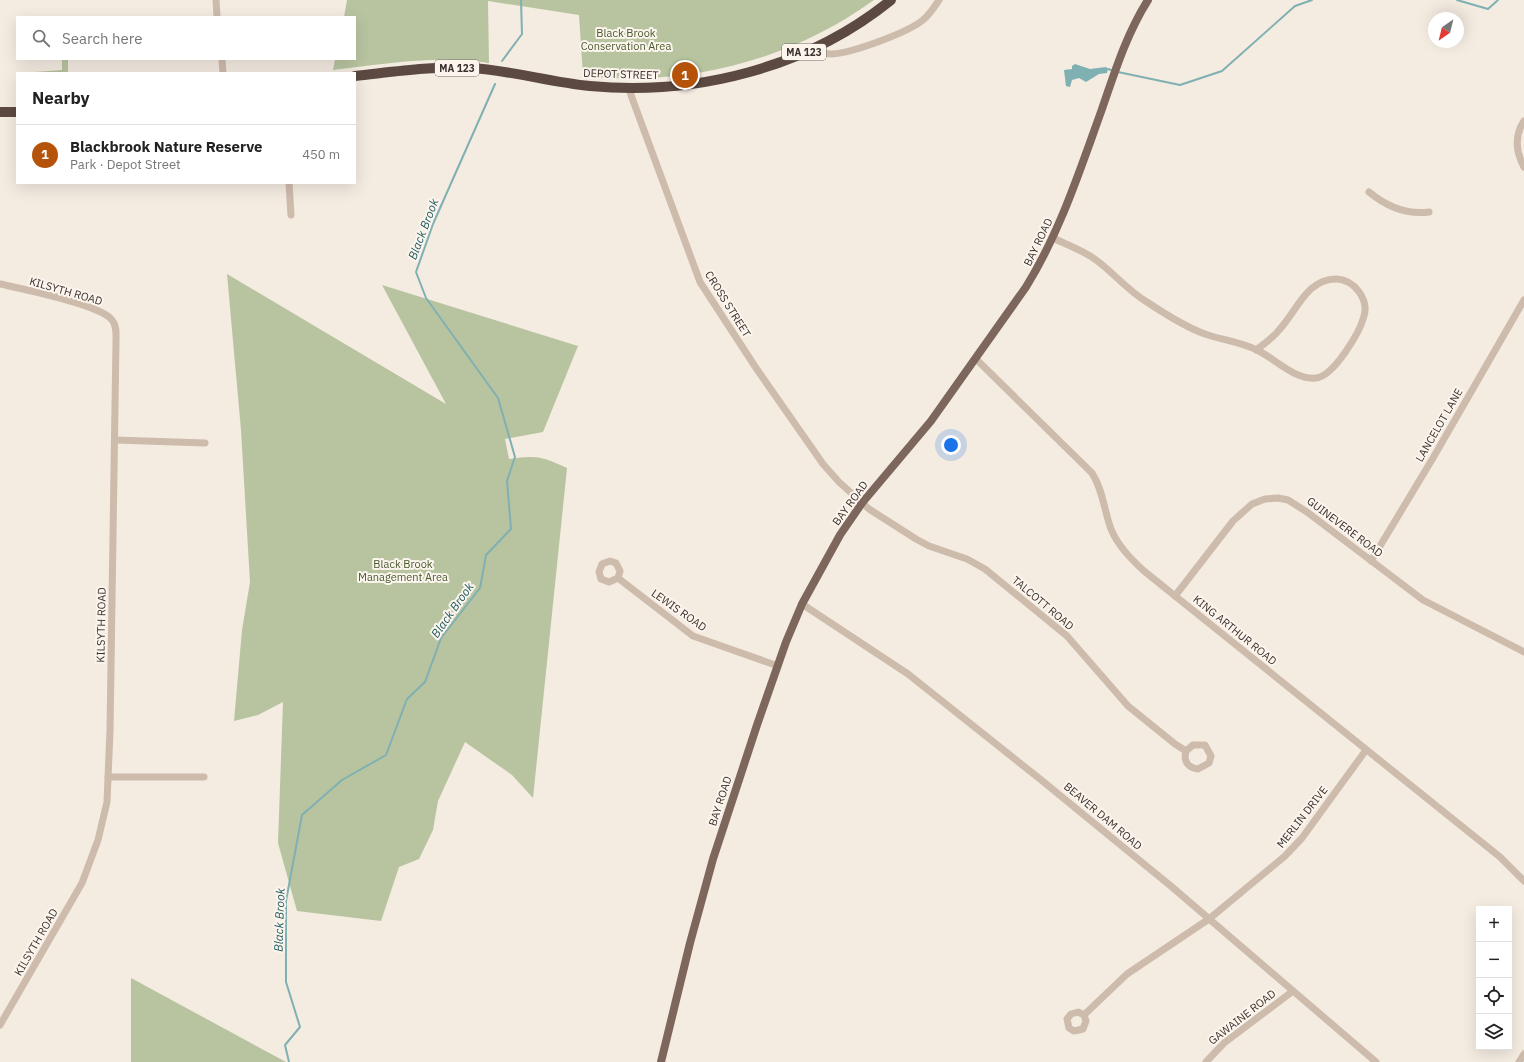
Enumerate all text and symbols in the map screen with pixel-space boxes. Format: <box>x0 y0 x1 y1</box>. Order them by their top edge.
north arrow <box>1428 12 1464 48</box>
search box <box>16 16 356 60</box>
park label: Black Brook Conservation Area <box>581 26 671 53</box>
icon: search <box>30 27 52 49</box>
text: Search here <box>62 29 142 48</box>
road number: MA 123 <box>782 44 826 60</box>
road number: MA 123 <box>435 60 479 76</box>
pin: 1 <box>672 60 698 90</box>
street label: DEPOT STREET <box>583 66 660 82</box>
text: Nearby <box>32 87 90 109</box>
text: Blackbrook Nature Reserve <box>70 137 263 156</box>
text: 1 <box>41 146 49 163</box>
text: 450 m <box>302 146 340 163</box>
text: Park · Depot Street <box>70 156 181 173</box>
water label: Black Brook <box>405 196 442 262</box>
street label: BAY ROAD <box>1020 216 1056 268</box>
street label: CROSS STREET <box>702 268 754 340</box>
street label: KILSYTH ROAD <box>28 274 104 308</box>
street label: LANCELOT LANE <box>1412 386 1466 464</box>
your location <box>941 435 961 455</box>
street label: BAY ROAD <box>829 478 871 528</box>
street label: GUINEVERE ROAD <box>1304 494 1386 560</box>
park label: Black Brook Management Area <box>358 557 448 584</box>
street label: TALCOTT ROAD <box>1009 573 1077 633</box>
water label: Black Brook <box>428 579 477 640</box>
street label: LEWIS ROAD <box>649 586 709 634</box>
street label: KILSYTH ROAD <box>93 587 109 663</box>
street label: KING ARTHUR ROAD <box>1190 592 1280 668</box>
street label: BAY ROAD <box>705 774 735 828</box>
street label: BEAVER DAM ROAD <box>1061 779 1145 853</box>
street label: MERLIN DRIVE <box>1274 783 1330 851</box>
water label: Black Brook <box>270 887 288 952</box>
street label: KILSYTH ROAD <box>11 906 61 978</box>
map controls <box>1476 906 1512 1050</box>
button: + <box>1476 906 1512 942</box>
button: − <box>1476 942 1512 978</box>
button: locate <box>1476 978 1512 1014</box>
street label: GAWAINE ROAD <box>1206 986 1278 1048</box>
button: layers <box>1476 1014 1512 1050</box>

